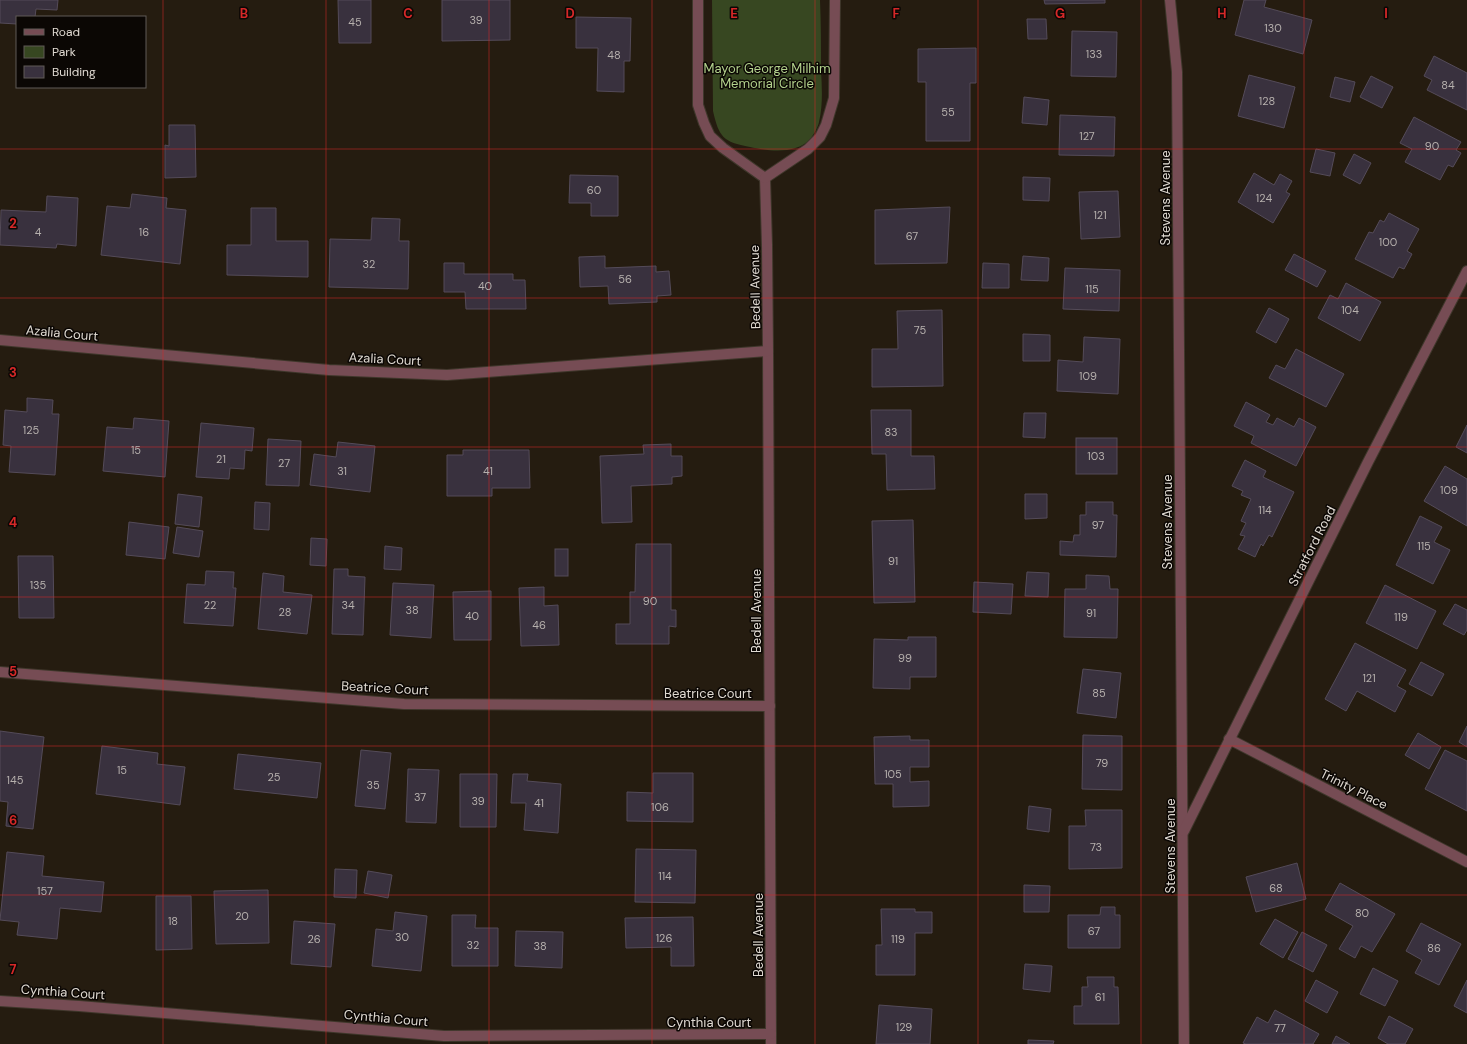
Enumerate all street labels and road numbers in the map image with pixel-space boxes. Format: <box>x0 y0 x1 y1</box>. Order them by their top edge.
street label: Stevens Avenue <box>1157 150 1174 246</box>
street label: Bedell Avenue <box>746 245 764 329</box>
street label: Azalia Court <box>25 321 99 345</box>
street label: Azalia Court <box>348 349 422 369</box>
street label: Stevens Avenue <box>1159 474 1176 570</box>
street label: Stratford Road <box>1285 503 1339 589</box>
street label: Bedell Avenue <box>748 569 765 653</box>
street label: Beatrice Court <box>341 677 429 699</box>
street label: Beatrice Court <box>664 685 752 702</box>
street label: Trinity Place <box>1318 765 1390 813</box>
street label: Stevens Avenue <box>1162 798 1179 894</box>
street label: Bedell Avenue <box>750 893 767 977</box>
street label: Cynthia Court <box>20 981 106 1003</box>
street label: Cynthia Court <box>343 1006 429 1030</box>
street label: Cynthia Court <box>667 1014 751 1031</box>

